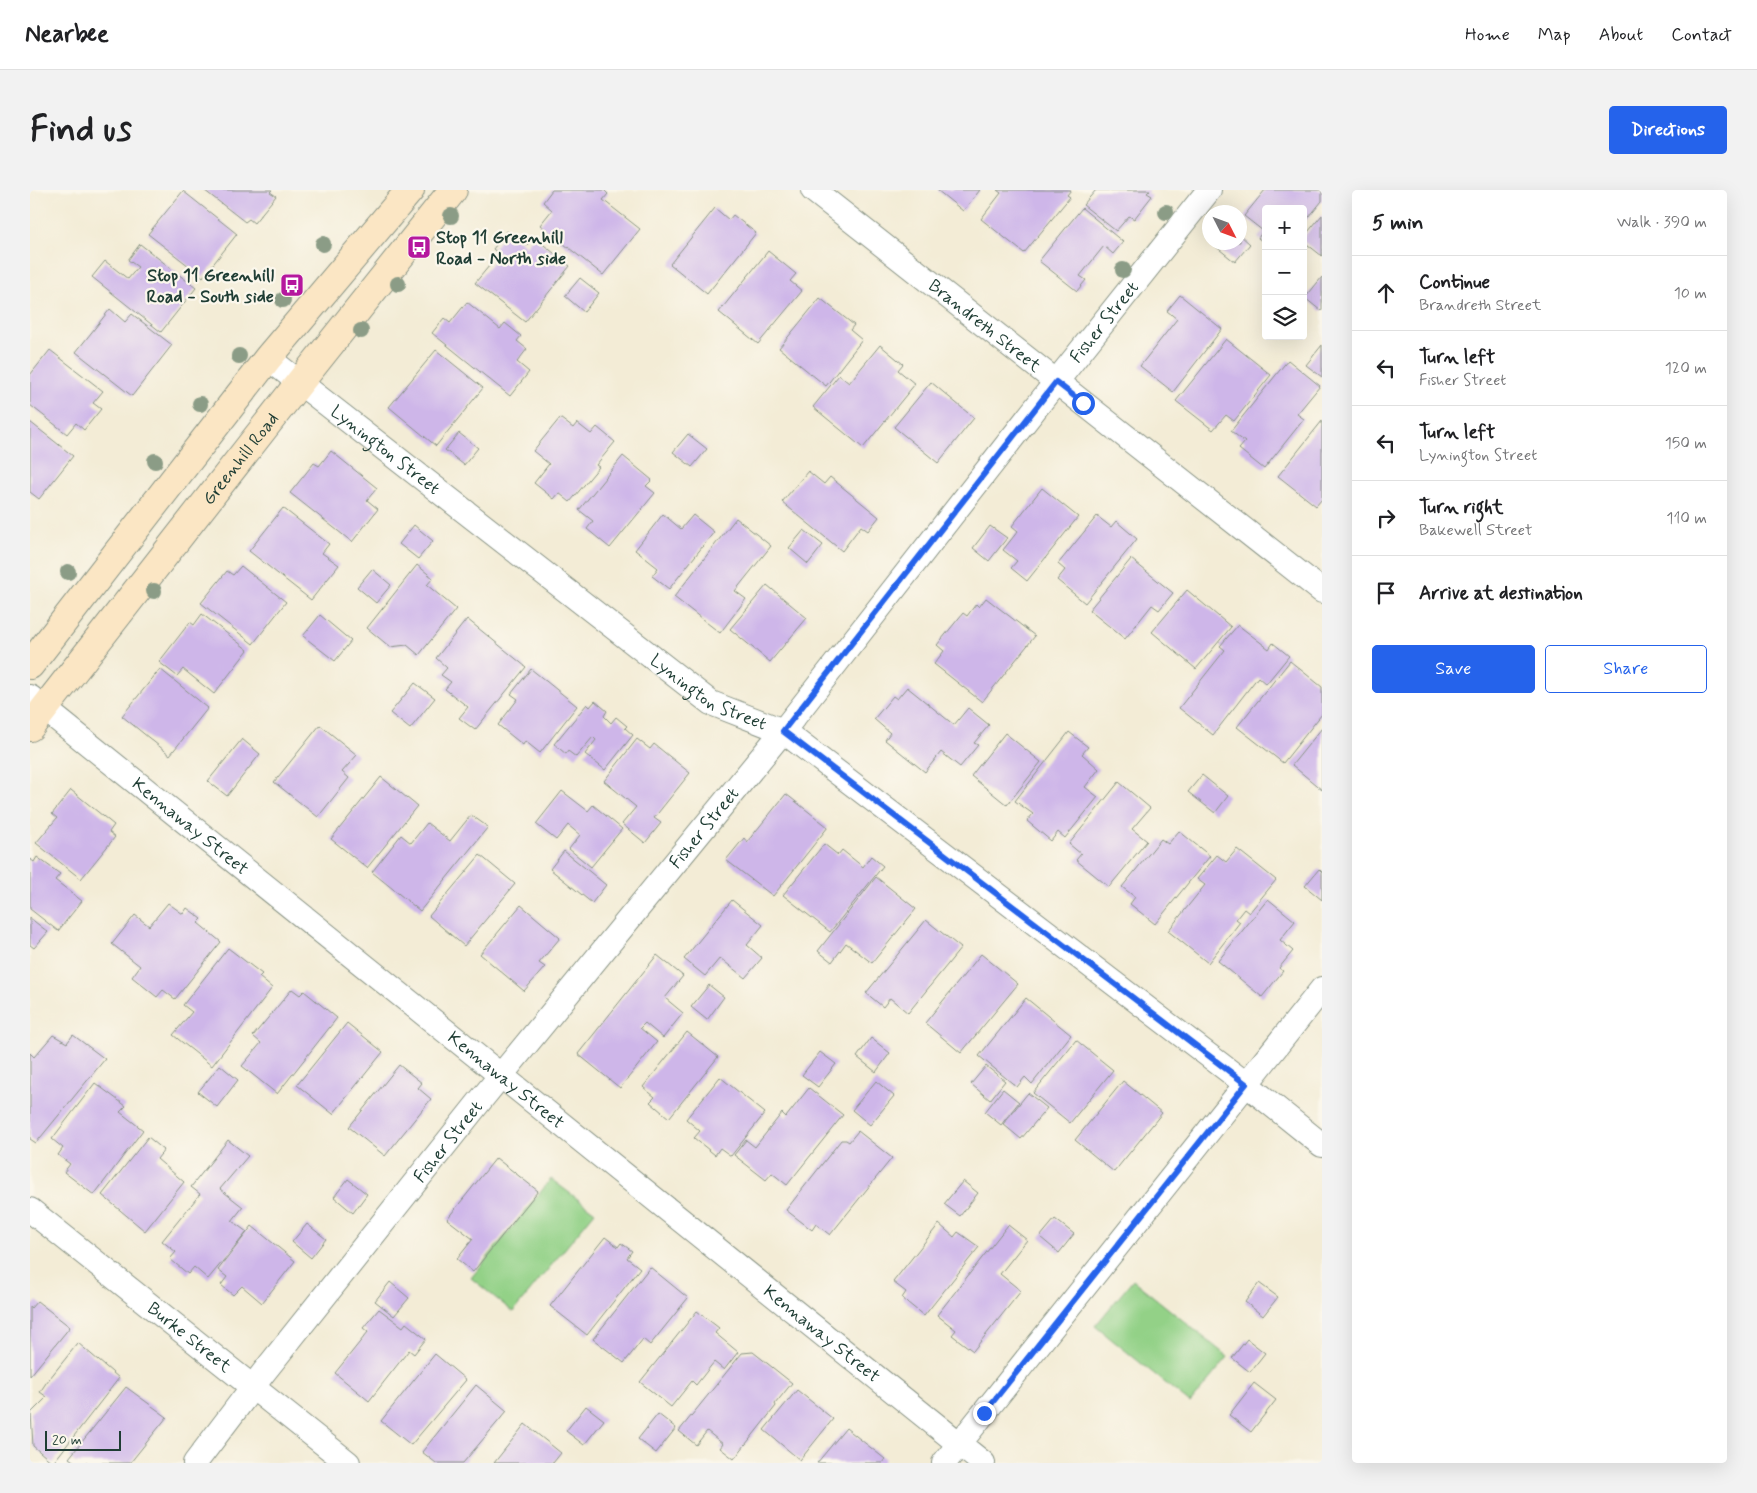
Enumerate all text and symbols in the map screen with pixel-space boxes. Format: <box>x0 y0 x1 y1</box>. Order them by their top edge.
text: Nearbee <box>25 19 109 50</box>
text: Home <box>1465 23 1510 47</box>
text: Map <box>1538 23 1571 47</box>
text: About <box>1599 23 1643 47</box>
text: Contact <box>1671 23 1732 47</box>
button: Directions <box>1609 106 1727 154</box>
text: Find us <box>30 107 132 153</box>
north arrow <box>1202 205 1247 250</box>
map controls <box>1262 205 1307 340</box>
button: + <box>1262 205 1307 250</box>
text: 5 min <box>1372 209 1424 237</box>
text: Walk · 390 m <box>1617 212 1707 233</box>
place label: Stop 11 Greenhill Road - North side <box>436 226 566 271</box>
bus stop icon: Stop 11 Greenhill Road - North side <box>406 234 432 260</box>
button: − <box>1262 250 1307 295</box>
place label: Stop 11 Greenhill Road - South side <box>147 264 274 309</box>
text: Continue <box>1419 270 1490 295</box>
bus stop icon: Stop 11 Greenhill Road - South side <box>279 272 305 298</box>
street label: Brandreth Street <box>923 274 1046 379</box>
street label: Fisher Street <box>1065 276 1145 368</box>
icon: ahead <box>1372 279 1400 307</box>
text: 10 m <box>1674 283 1707 304</box>
button: layers <box>1262 295 1307 340</box>
text: Brandreth Street <box>1419 295 1541 316</box>
text: Turn left <box>1419 345 1495 370</box>
icon: left <box>1372 354 1400 382</box>
text: 120 m <box>1665 358 1707 379</box>
text: Fisher Street <box>1419 370 1506 391</box>
route start <box>1072 392 1095 415</box>
street label: Lynington Street <box>325 400 445 501</box>
street label: Greenhill Road <box>197 408 285 510</box>
text: Turn left <box>1419 420 1495 445</box>
icon: left <box>1372 429 1400 457</box>
text: 150 m <box>1665 433 1707 454</box>
text: Lynington Street <box>1419 445 1537 466</box>
text: Turn right <box>1419 495 1503 520</box>
icon: right <box>1372 504 1400 532</box>
text: 110 m <box>1666 508 1707 529</box>
text: Bakewell Street <box>1419 520 1533 541</box>
icon: arrive <box>1372 579 1400 607</box>
text: Arrive at destination <box>1419 581 1583 606</box>
button: Save <box>1372 645 1535 693</box>
button: Share <box>1545 645 1707 693</box>
street label: Lynington Street <box>645 649 770 737</box>
street label: Kennaway Street <box>127 773 253 881</box>
street label: Fisher Street <box>664 782 745 874</box>
street label: Kennaway Street <box>442 1026 569 1135</box>
street label: Fisher Street <box>409 1096 489 1188</box>
street label: Kennaway Street <box>758 1280 885 1389</box>
street label: Burke Street <box>142 1297 236 1379</box>
route end <box>973 1402 996 1425</box>
scale bar <box>45 1428 121 1451</box>
text: 20 m <box>52 1431 82 1449</box>

